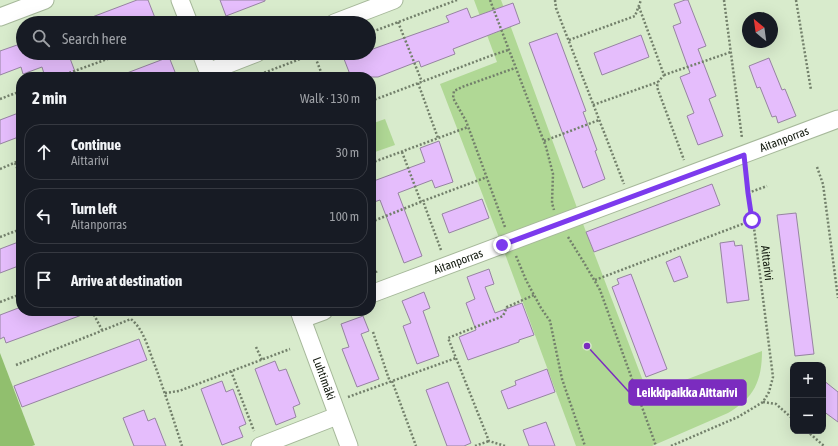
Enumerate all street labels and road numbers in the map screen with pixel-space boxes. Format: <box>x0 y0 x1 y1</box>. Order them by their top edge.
street label: Aitanporras <box>758 124 811 155</box>
street label: Aittarivi <box>758 245 776 281</box>
street label: Aitanporras <box>432 246 485 277</box>
street label: Luhtimäki <box>310 355 338 402</box>

